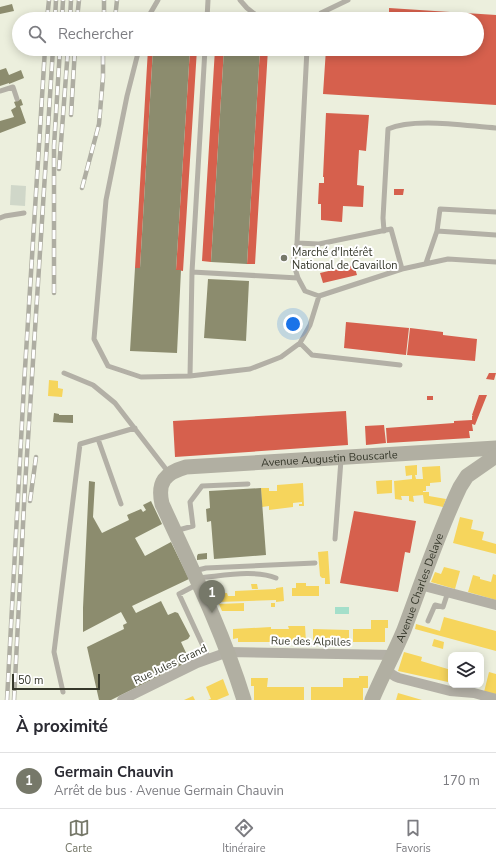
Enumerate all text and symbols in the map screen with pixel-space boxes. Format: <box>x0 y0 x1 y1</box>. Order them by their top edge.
search box <box>12 12 484 56</box>
icon: search <box>26 23 48 45</box>
text: Rechercher <box>58 24 133 44</box>
place label: Marché d'Intérêt National de Cavaillon <box>292 245 398 273</box>
marker: Marché d'Intérêt National de Cavaillon <box>279 253 289 263</box>
your location <box>283 314 303 334</box>
street label: Avenue Augustin Bouscarle <box>261 447 398 470</box>
street label: Avenue Charles Delaye <box>393 531 447 645</box>
pin: 1 <box>199 580 225 613</box>
street label: Rue des Alpilles <box>271 633 351 650</box>
street label: Rue Jules Grand <box>131 641 209 688</box>
map controls <box>448 652 484 688</box>
button: layers <box>448 652 484 688</box>
scale bar <box>12 672 100 691</box>
text: 50 m <box>18 673 43 688</box>
text: À proximité <box>16 715 108 738</box>
text: Germain Chauvin <box>54 762 173 782</box>
text: 1 <box>25 772 33 790</box>
text: 170 m <box>442 772 480 790</box>
text: Arrêt de bus · Avenue Germain Chauvin <box>54 782 284 800</box>
tab: Carte <box>65 817 92 856</box>
tab: Itinéraire <box>222 817 266 856</box>
tab: Favoris <box>396 817 431 856</box>

